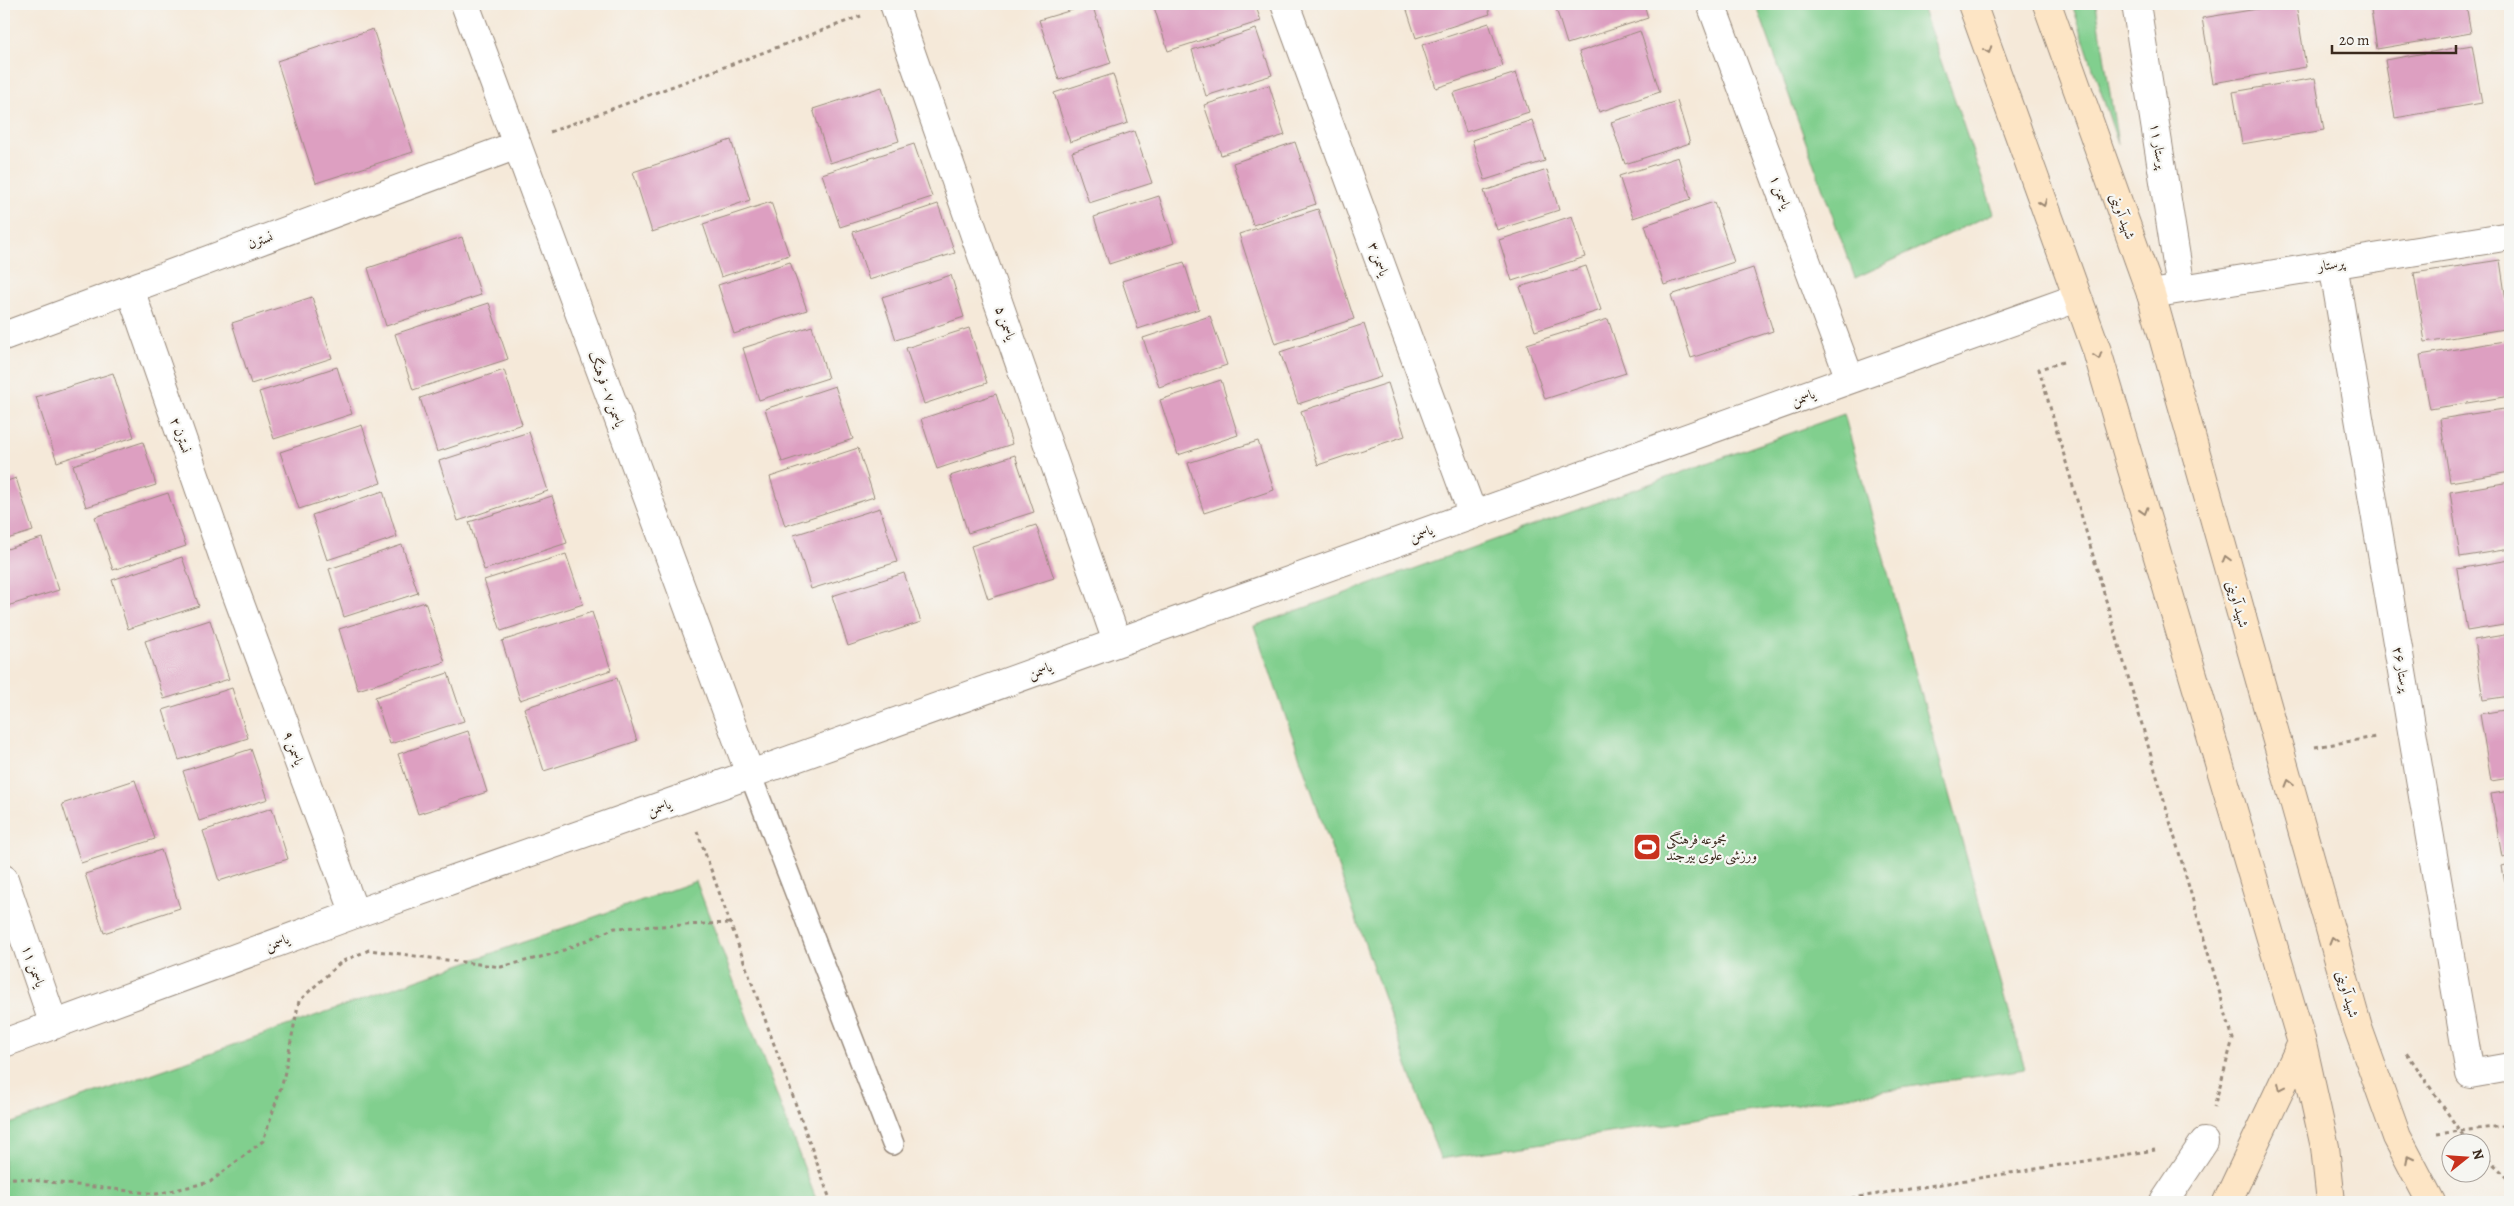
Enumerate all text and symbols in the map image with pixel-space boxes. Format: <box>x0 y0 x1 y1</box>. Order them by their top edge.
scale bar <box>2332 22 2455 54</box>
text: 20 m <box>2339 30 2370 50</box>
one-way arrow <box>1982 45 1992 53</box>
street label: پرستار ۱۱ <box>2146 122 2172 172</box>
street label: یاسمن ۱ <box>1766 172 1796 213</box>
street label: شهید آوینی <box>2105 190 2140 242</box>
one-way arrow <box>2037 198 2047 206</box>
street label: نسترن <box>245 227 275 254</box>
street label: یاسمن ۳ <box>1364 239 1394 280</box>
street label: پرستار <box>2314 253 2347 276</box>
street label: یاسمن ۵ <box>991 303 1021 344</box>
street label: یاسمن ۷ - فرهنگ <box>584 348 630 431</box>
one-way arrow <box>2092 351 2102 359</box>
street label: یاسمن <box>1789 384 1819 411</box>
street label: نسترن ۲ <box>166 415 195 456</box>
one-way arrow <box>2139 507 2149 515</box>
street label: یاسمن <box>1407 520 1437 547</box>
one-way arrow <box>2221 556 2231 564</box>
street label: شهید آوینی <box>2222 578 2253 630</box>
street label: پرستار ۲۶ <box>2388 645 2415 695</box>
street label: یاسمن <box>1026 657 1056 684</box>
street label: یاسمن ۹ <box>279 728 309 769</box>
one-way arrow <box>2284 780 2294 788</box>
street label: یاسمن <box>645 794 675 820</box>
place label: مجموعه فرهنگی ورزشی علوی بیرجند <box>1666 830 1757 865</box>
sports icon: مجموعه فرهنگی ورزشی علوی بیرجند <box>1632 832 1662 862</box>
street label: یاسمن <box>263 929 293 956</box>
one-way arrow <box>2328 936 2338 944</box>
street label: یاسمن ۱۱ <box>17 943 50 991</box>
street label: شهید آوینی <box>2332 968 2363 1020</box>
one-way arrow <box>2277 1082 2287 1091</box>
north arrow <box>2442 1134 2492 1184</box>
text: N <box>2467 1147 2489 1162</box>
one-way arrow <box>2405 1155 2415 1164</box>

